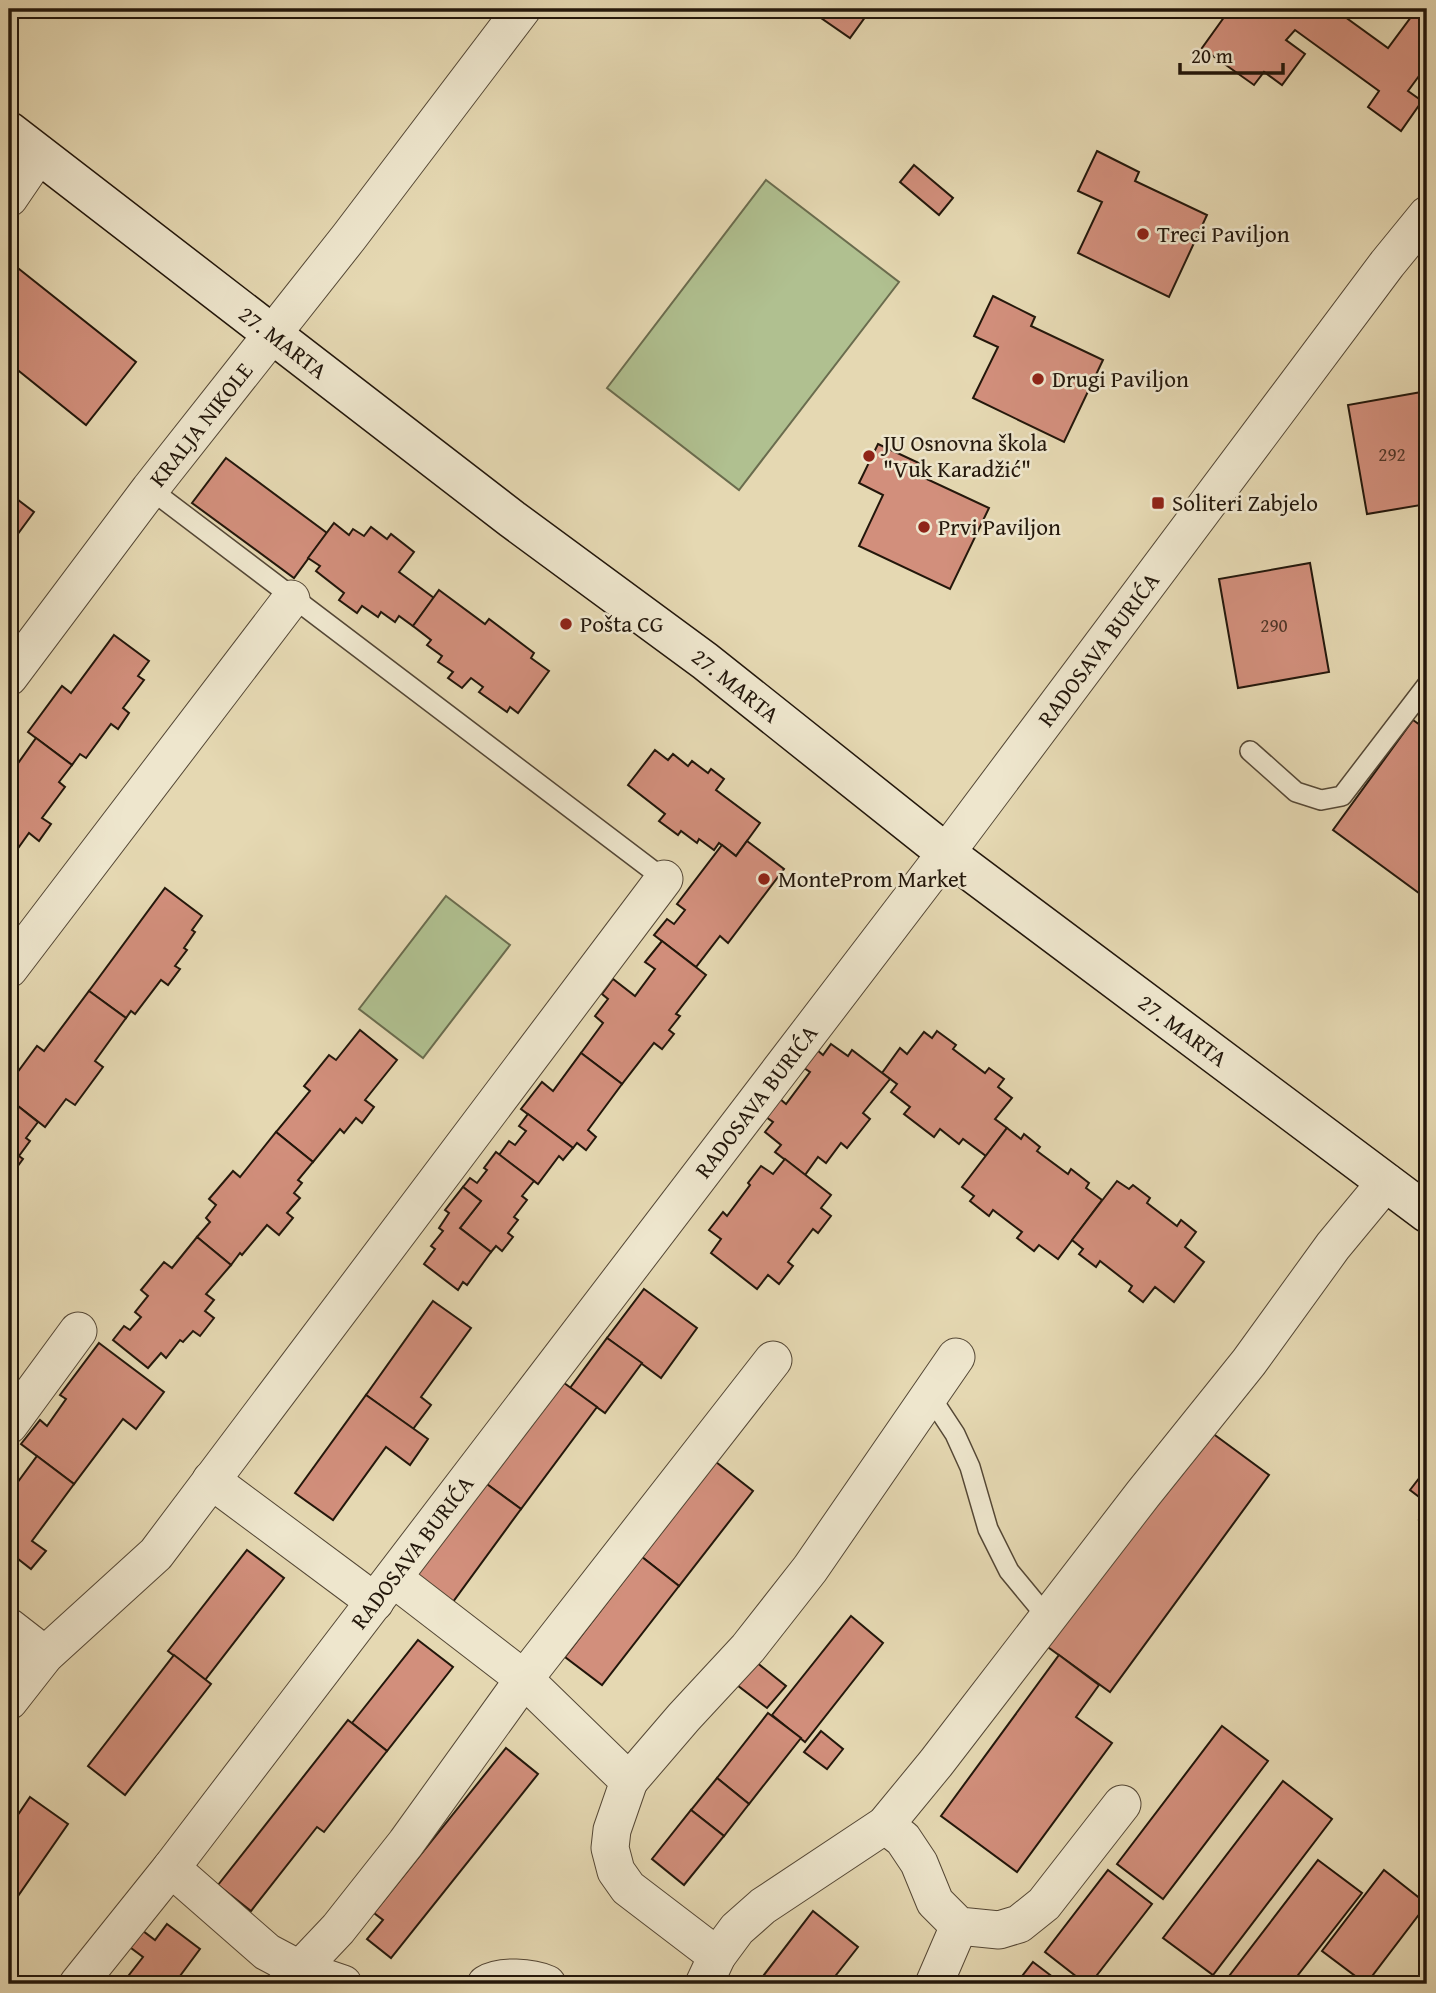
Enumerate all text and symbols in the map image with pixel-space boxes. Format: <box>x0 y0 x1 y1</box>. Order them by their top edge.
scale bar <box>1180 32 1284 76</box>
text: 20 m <box>1191 40 1233 71</box>
place label: Treci Paviljon <box>1157 217 1290 250</box>
marker: Treci Paviljon <box>1135 226 1151 242</box>
street label: 27. MARTA <box>232 297 335 387</box>
street label: KRALJA NIKOLE <box>141 355 260 494</box>
place label: Drugi Paviljon <box>1052 362 1189 395</box>
marker: Drugi Paviljon <box>1030 371 1046 387</box>
place label: JU Osnovna škola "Vuk Karadžić" <box>880 426 1048 485</box>
house number: 292 <box>1378 440 1406 468</box>
marker: JU Osnovna škola "Vuk Karadžić" <box>861 448 877 464</box>
place label: Soliteri Zabjelo <box>1172 486 1318 519</box>
marker: Soliteri Zabjelo <box>1150 495 1166 511</box>
place label: Prvi Paviljon <box>938 510 1061 543</box>
marker: Prvi Paviljon <box>916 519 932 535</box>
street label: RADOSAVA BURIĆA <box>1029 565 1167 733</box>
place label: Pošta CG <box>580 607 664 640</box>
house number: 290 <box>1260 611 1288 639</box>
marker: Pošta CG <box>558 616 574 632</box>
street label: 27. MARTA <box>685 640 787 730</box>
place label: MonteProm Market <box>778 862 967 895</box>
marker: MonteProm Market <box>756 871 772 887</box>
street label: 27. MARTA <box>1132 986 1235 1074</box>
street label: RADOSAVA BURIĆA <box>686 1018 825 1185</box>
street label: RADOSAVA BURIĆA <box>342 1468 481 1636</box>

